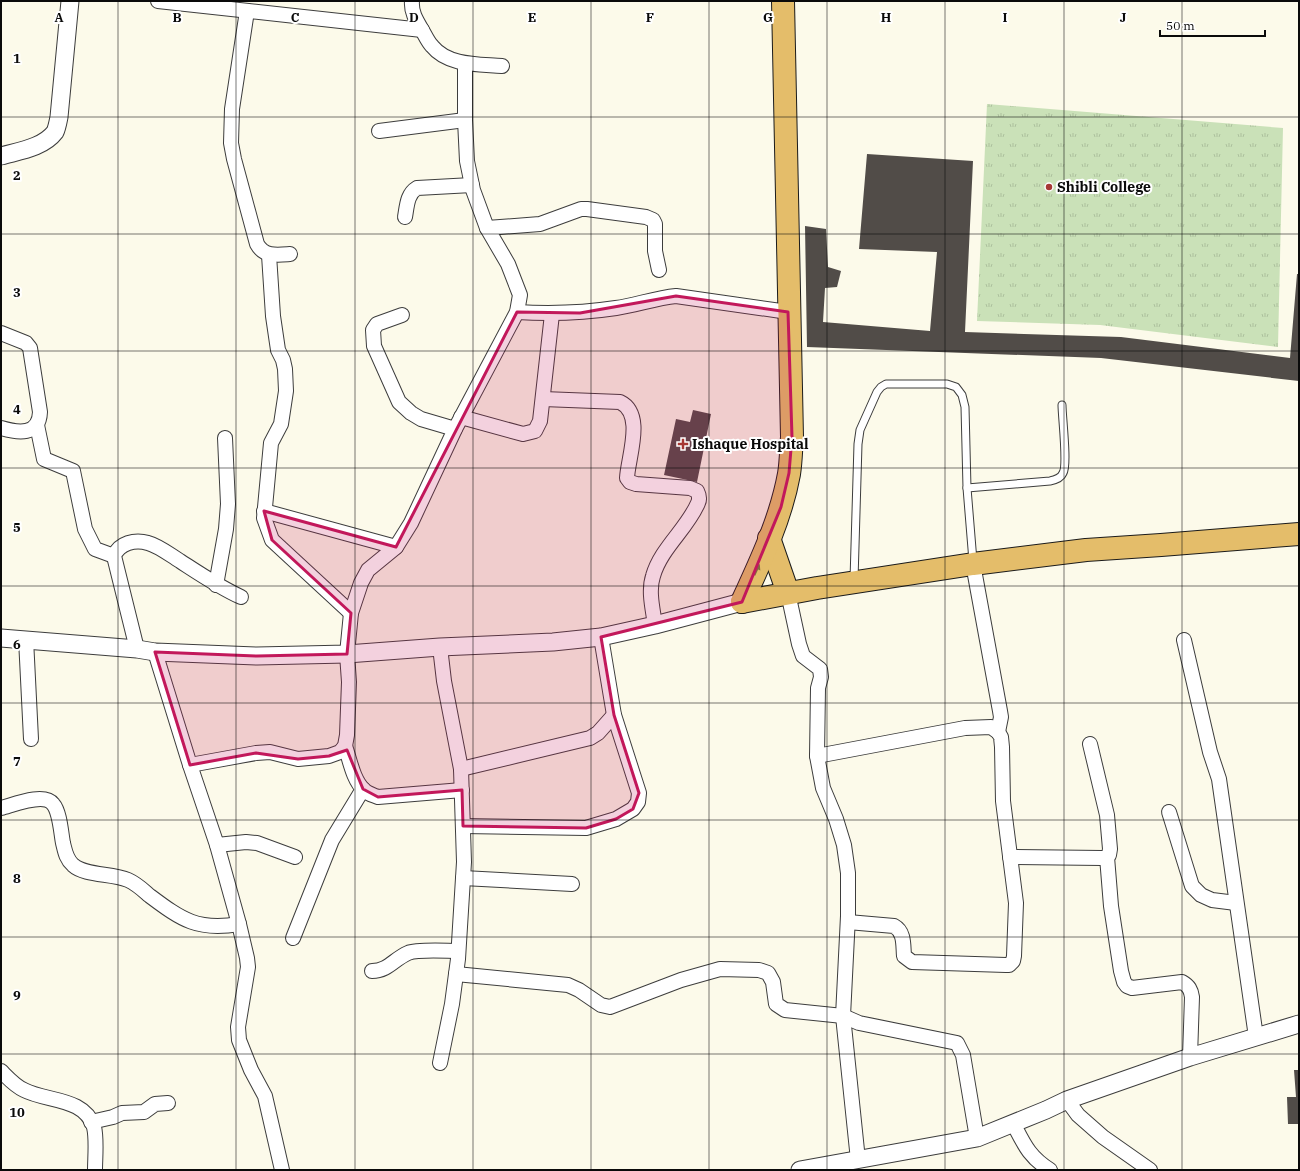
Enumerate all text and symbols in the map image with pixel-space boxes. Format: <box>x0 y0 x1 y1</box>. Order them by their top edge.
text: A <box>54 9 64 26</box>
text: B <box>172 9 182 26</box>
text: C <box>291 9 300 26</box>
text: D <box>409 9 419 26</box>
text: E <box>528 9 536 26</box>
text: F <box>646 9 654 26</box>
text: G <box>763 9 773 26</box>
text: H <box>881 9 892 26</box>
text: I <box>1003 9 1008 26</box>
text: J <box>1120 9 1127 26</box>
scale bar <box>1160 12 1265 38</box>
text: 50 m <box>1166 18 1195 33</box>
text: 1 <box>13 50 21 67</box>
text: 2 <box>13 167 21 184</box>
place label: Shibli College <box>1057 178 1151 196</box>
marker: Shibli College <box>1044 182 1054 192</box>
text: 3 <box>13 284 21 301</box>
text: 4 <box>13 401 21 418</box>
place label: Ishaque Hospital <box>692 435 809 453</box>
marker: Ishaque Hospital <box>677 438 689 450</box>
text: 5 <box>13 519 21 536</box>
one-way arrow <box>754 565 760 576</box>
text: 6 <box>13 636 21 653</box>
text: 7 <box>13 753 21 770</box>
text: 8 <box>13 870 21 887</box>
text: 9 <box>13 987 21 1004</box>
text: 10 <box>9 1104 25 1121</box>

